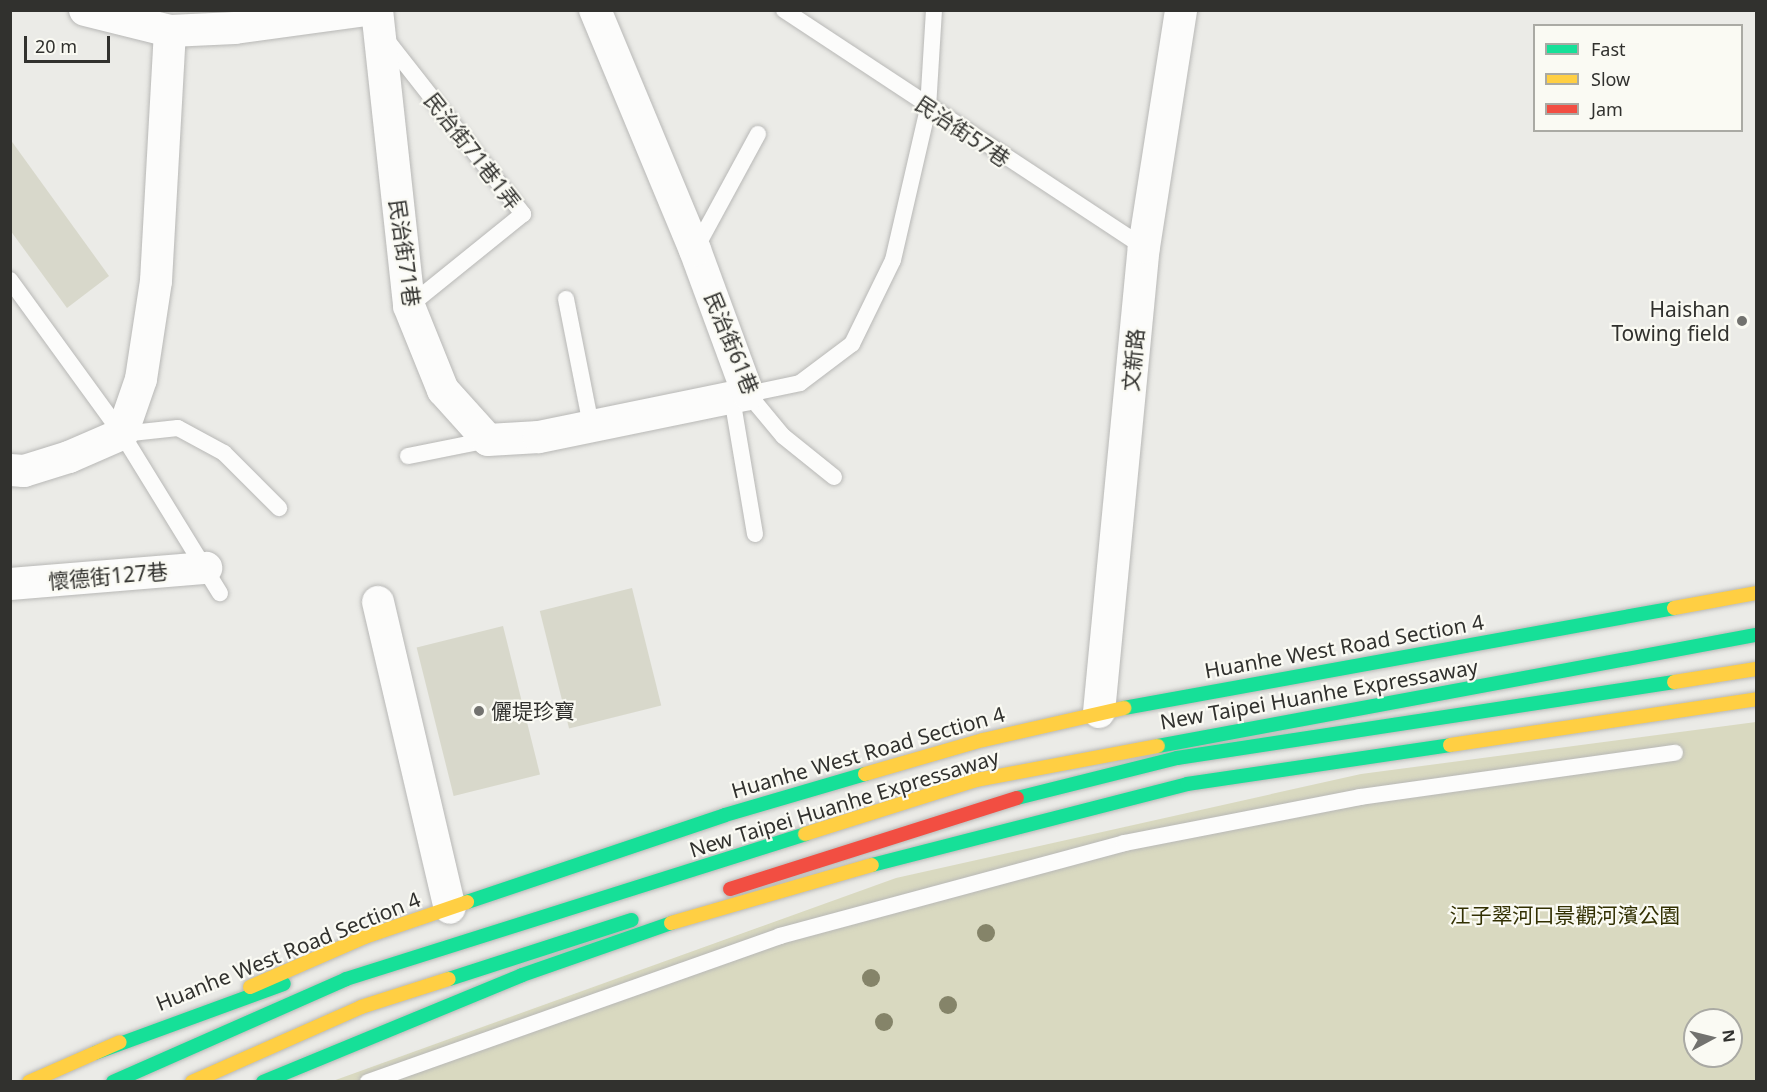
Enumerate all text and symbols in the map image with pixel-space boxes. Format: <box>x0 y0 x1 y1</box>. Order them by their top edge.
scale bar <box>27 24 112 62</box>
legend <box>1533 24 1743 132</box>
text: 20 m <box>35 34 77 58</box>
text: Fast <box>1591 37 1626 61</box>
text: Slow <box>1591 67 1630 91</box>
street label: 民治街71巷1弄 <box>420 88 526 214</box>
street label: 民治街57巷 <box>911 90 1015 172</box>
text: Jam <box>1591 97 1623 121</box>
street label: 民治街71巷 <box>385 198 425 308</box>
street label: 民治街61巷 <box>700 288 764 398</box>
place label: Haishan Towing field <box>1611 296 1730 346</box>
marker: Haishan Towing field <box>1735 314 1749 328</box>
street label: 文新路 <box>1118 328 1148 392</box>
street label: 懷德街127巷 <box>47 558 169 594</box>
street label: Huanhe West Road Section 4 <box>1202 609 1486 683</box>
street label: New Taipei Huanhe Expressaway <box>1158 654 1480 734</box>
place label: 儷堤珍寶 <box>491 698 575 724</box>
street label: Huanhe West Road Section 4 <box>728 701 1008 803</box>
marker: 儷堤珍寶 <box>472 704 486 718</box>
street label: New Taipei Huanhe Expressaway <box>686 744 1002 862</box>
street label: Huanhe West Road Section 4 <box>152 886 424 1016</box>
park label: 江子翠河口景觀河濱公園 <box>1450 902 1680 928</box>
north arrow <box>1683 1008 1743 1068</box>
text: N <box>1717 1028 1741 1044</box>

